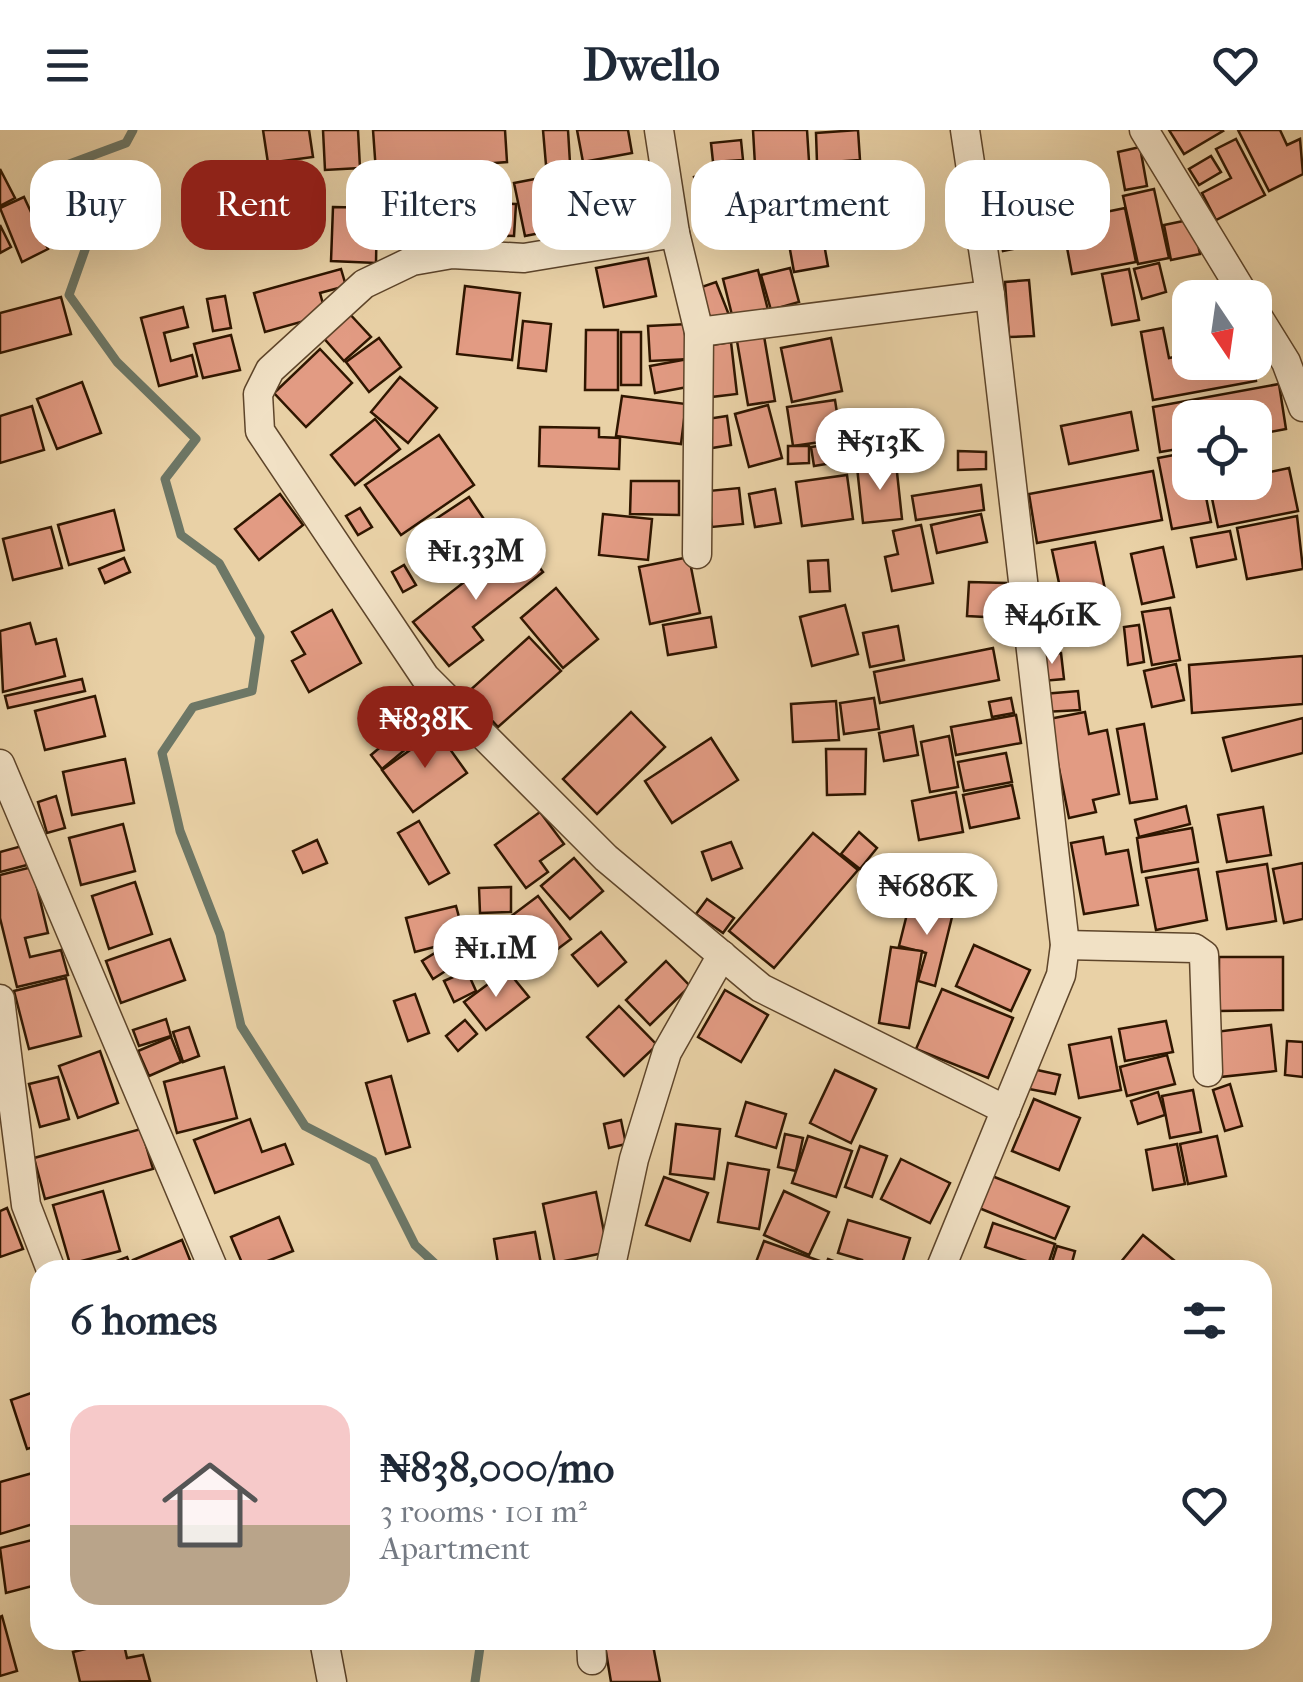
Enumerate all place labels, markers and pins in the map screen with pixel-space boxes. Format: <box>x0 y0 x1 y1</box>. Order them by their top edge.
pin: ₦513K <box>810 408 950 493</box>
pin: ₦1.33M <box>395 518 557 603</box>
pin: ₦461K <box>982 582 1122 667</box>
pin: ₦838K <box>355 686 495 771</box>
pin: ₦686K <box>857 853 997 938</box>
pin: ₦1.1M <box>426 915 566 1000</box>

